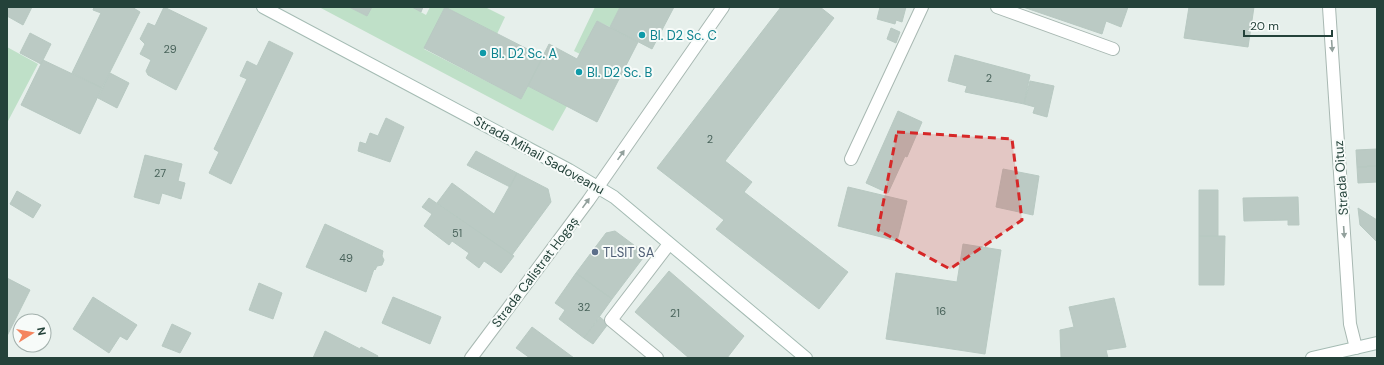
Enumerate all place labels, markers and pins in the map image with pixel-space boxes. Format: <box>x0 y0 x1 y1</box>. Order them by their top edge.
place label: Bl. D2 Sc. C <box>650 27 717 44</box>
marker: Bl. D2 Sc. C <box>637 30 647 40</box>
place label: Bl. D2 Sc. A <box>491 45 557 62</box>
marker: Bl. D2 Sc. A <box>478 48 488 58</box>
place label: Bl. D2 Sc. B <box>587 64 652 81</box>
marker: Bl. D2 Sc. B <box>574 67 584 77</box>
place label: TLSIT SA <box>603 244 655 261</box>
marker: TLSIT SA <box>590 247 600 257</box>

